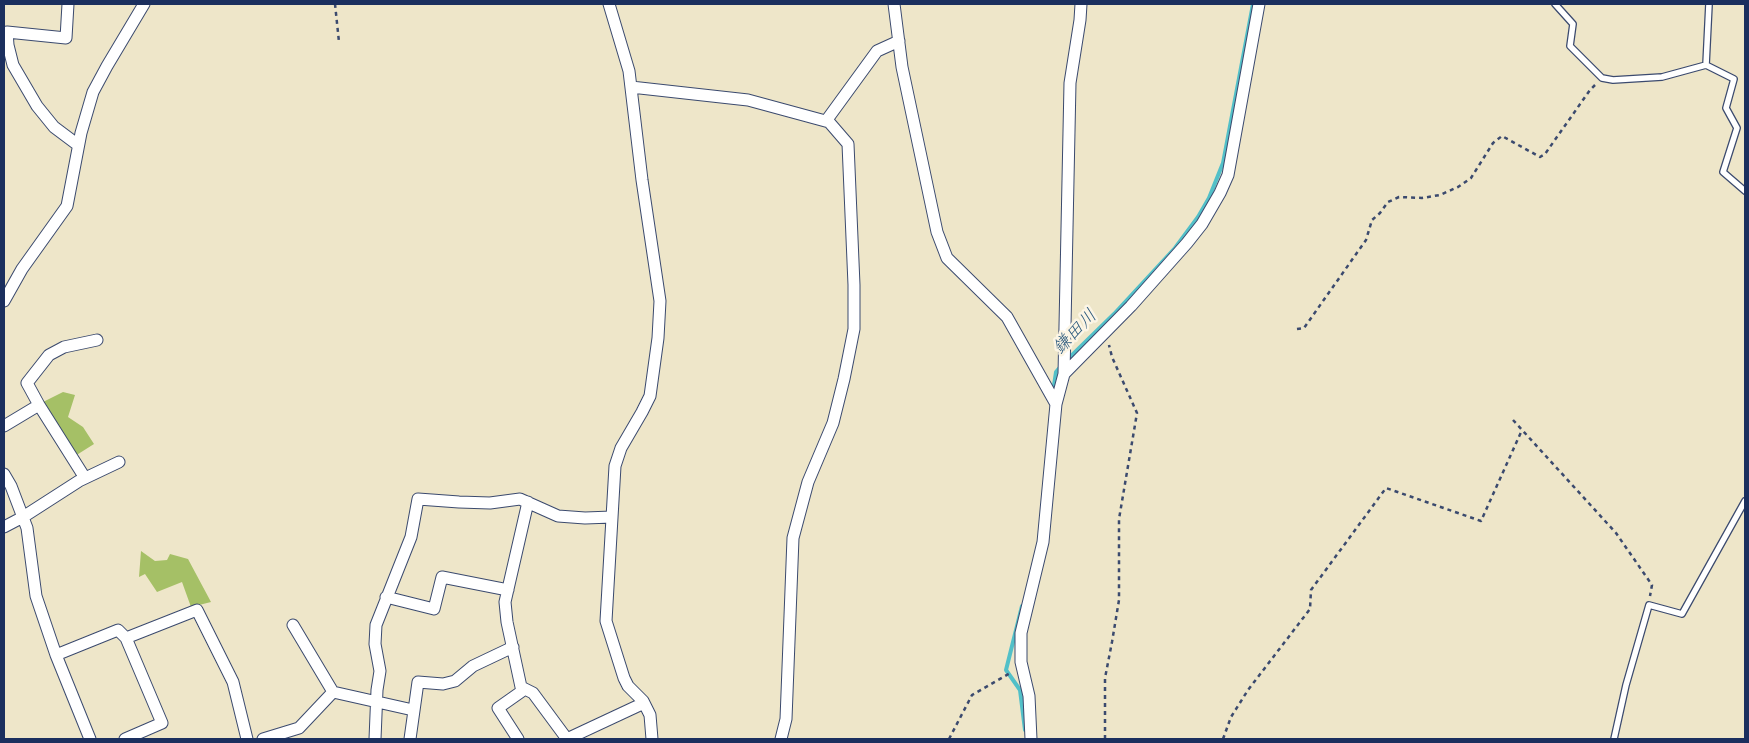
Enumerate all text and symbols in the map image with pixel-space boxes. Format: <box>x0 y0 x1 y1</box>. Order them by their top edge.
water label: 鎌田川 <box>1048 305 1102 359</box>

